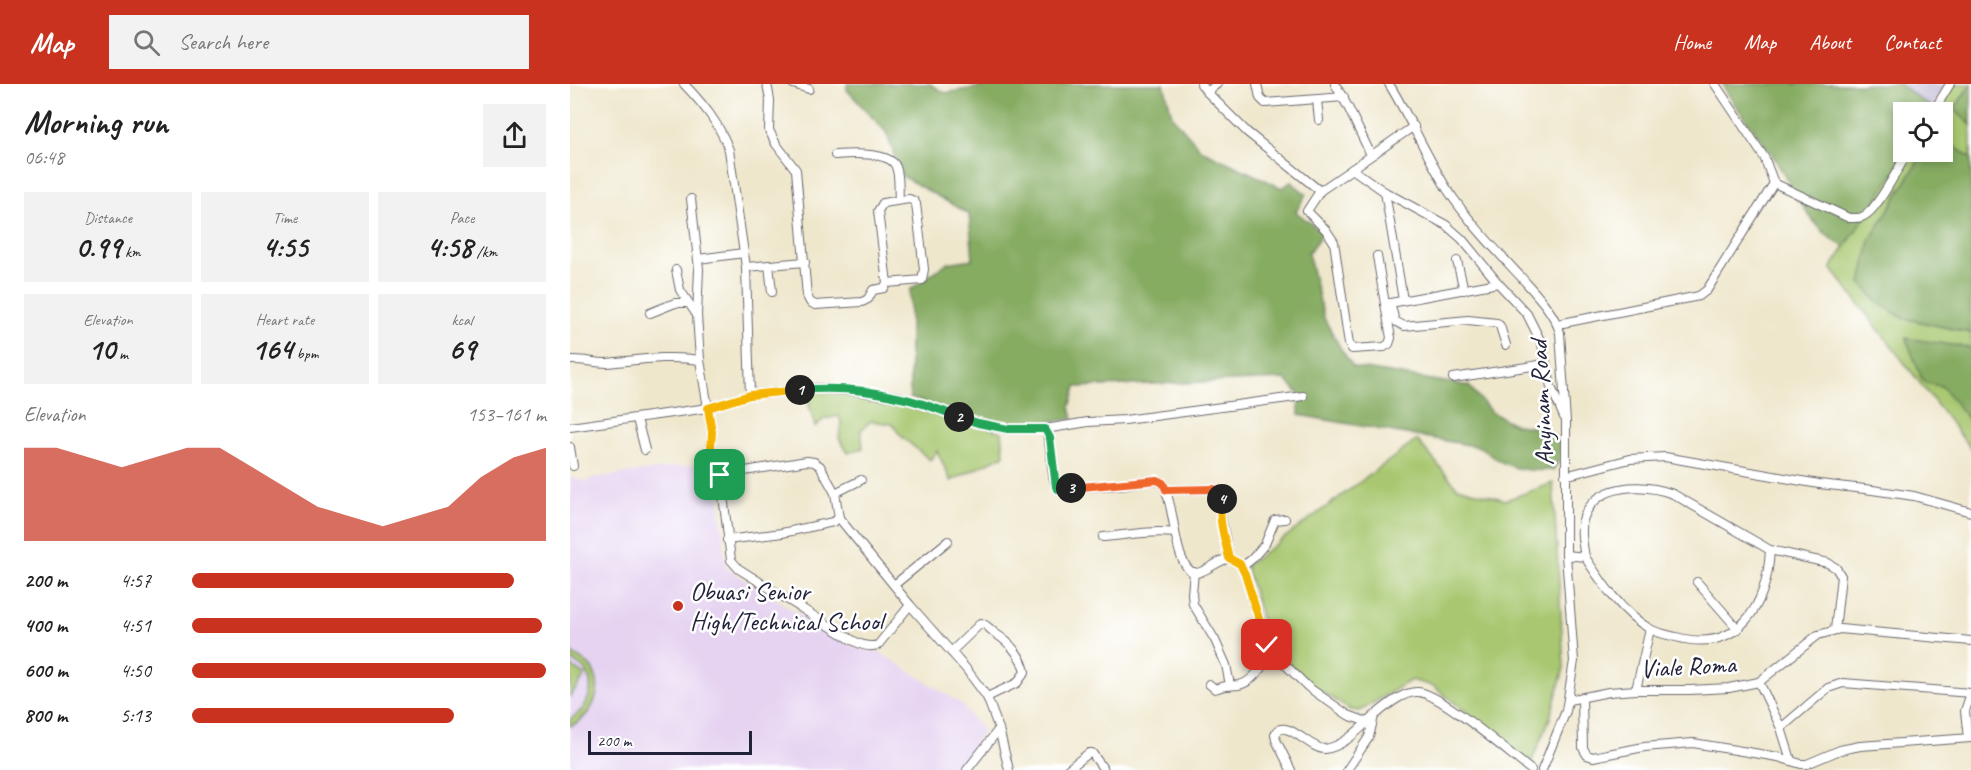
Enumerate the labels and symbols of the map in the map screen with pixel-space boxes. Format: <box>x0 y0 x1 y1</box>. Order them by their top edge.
street label: Anyinam Road <box>1522 336 1561 467</box>
pin: 1 <box>785 375 815 405</box>
pin: 2 <box>944 402 974 432</box>
pin <box>694 449 745 500</box>
pin: 3 <box>1056 473 1086 503</box>
pin: 4 <box>1207 484 1237 514</box>
place label: Obuasi Senior High/Technical School <box>690 575 887 638</box>
marker: Obuasi Senior High/Technical School <box>671 599 685 613</box>
pin <box>1241 619 1292 670</box>
street label: Viale Roma <box>1639 647 1738 685</box>
scale bar <box>588 728 752 756</box>

